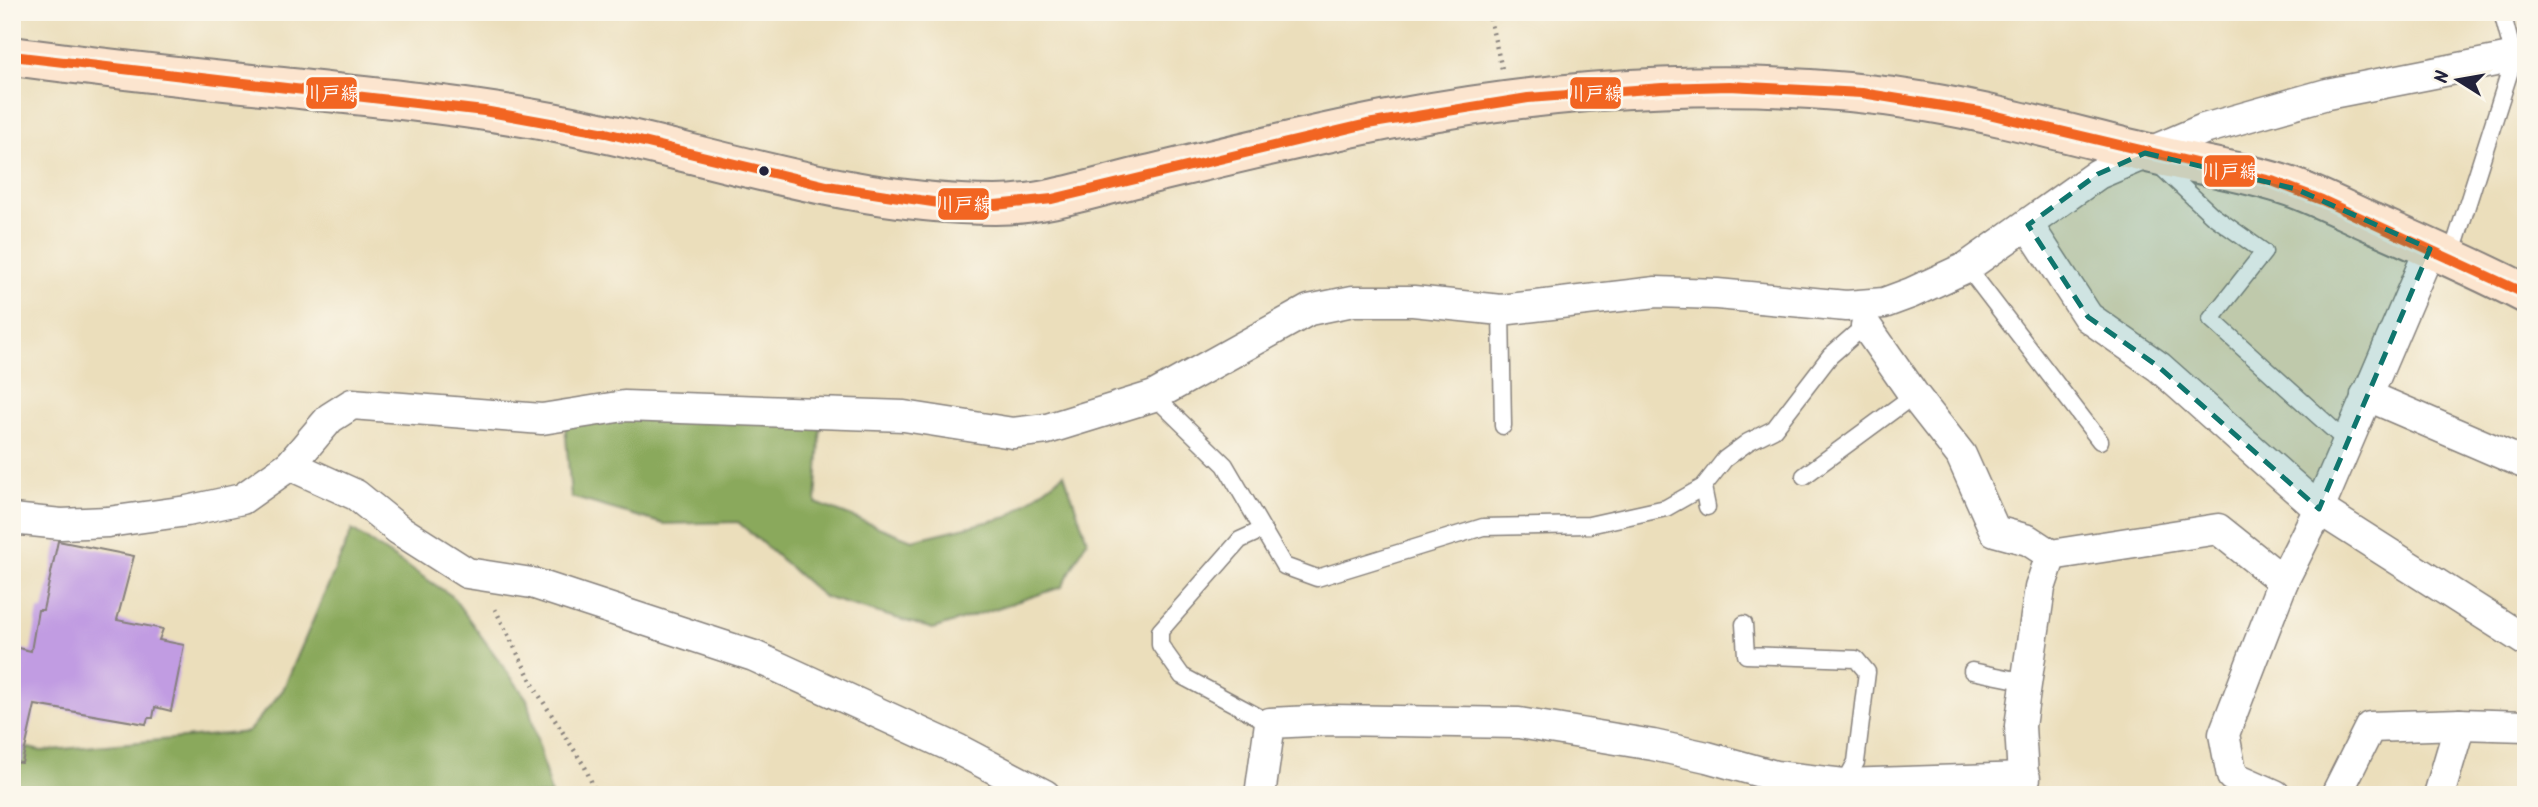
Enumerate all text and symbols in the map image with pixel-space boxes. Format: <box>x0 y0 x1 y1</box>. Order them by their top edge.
north arrow <box>2422 46 2492 116</box>
text: N <box>2427 68 2459 86</box>
line badge: 川戸線 <box>305 76 358 110</box>
line badge: 川戸線 <box>1569 76 1622 110</box>
text: 川戸線 <box>302 80 360 110</box>
text: 川戸線 <box>1566 80 1624 110</box>
line badge: 川戸線 <box>2203 154 2256 188</box>
text: 川戸線 <box>2201 158 2259 188</box>
unlabelled marker <box>757 164 771 178</box>
line badge: 川戸線 <box>937 187 990 221</box>
text: 川戸線 <box>935 191 993 221</box>

